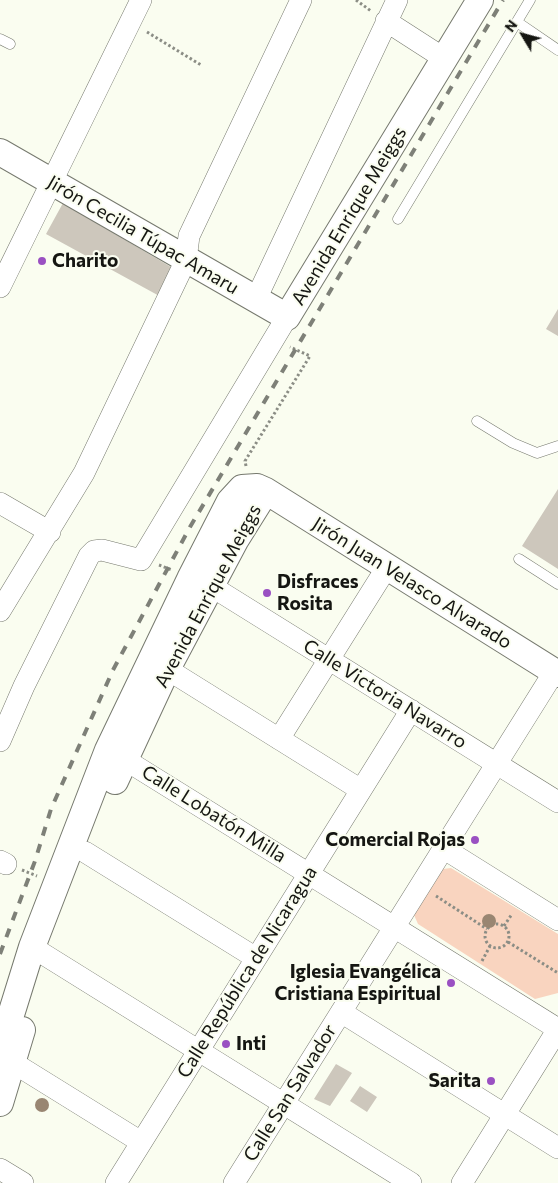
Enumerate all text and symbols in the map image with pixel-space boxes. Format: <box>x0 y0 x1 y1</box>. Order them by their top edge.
north arrow <box>498 10 548 60</box>
text: N <box>501 16 521 35</box>
street label: Avenida Enrique Meiggs <box>287 123 411 309</box>
street label: Jirón Cecilia Túpac Amaru <box>43 171 243 299</box>
place label: Charito <box>52 250 118 272</box>
marker: Charito <box>36 255 48 267</box>
street label: Avenida Enrique Meiggs <box>150 500 266 692</box>
street label: Jirón Juan Velasco Alvarado <box>308 512 516 654</box>
place label: Disfraces Rosita <box>277 571 358 615</box>
marker: Disfraces Rosita <box>261 587 273 599</box>
street label: Calle Victoria Navarro <box>299 634 471 754</box>
street label: Calle Lobatón Milla <box>138 760 290 868</box>
place label: Comercial Rojas <box>325 829 465 851</box>
marker: Comercial Rojas <box>469 834 481 846</box>
street label: Calle República de Nicaragua <box>172 862 322 1082</box>
place label: Iglesia Evangélica Cristiana Espiritual <box>274 961 441 1005</box>
marker: Iglesia Evangélica Cristiana Espiritual <box>445 977 457 989</box>
street label: Calle San Salvador <box>239 1020 341 1166</box>
place label: Inti <box>236 1033 266 1055</box>
marker: Inti <box>220 1038 232 1050</box>
place label: Sarita <box>428 1070 481 1092</box>
marker: Sarita <box>485 1075 497 1087</box>

